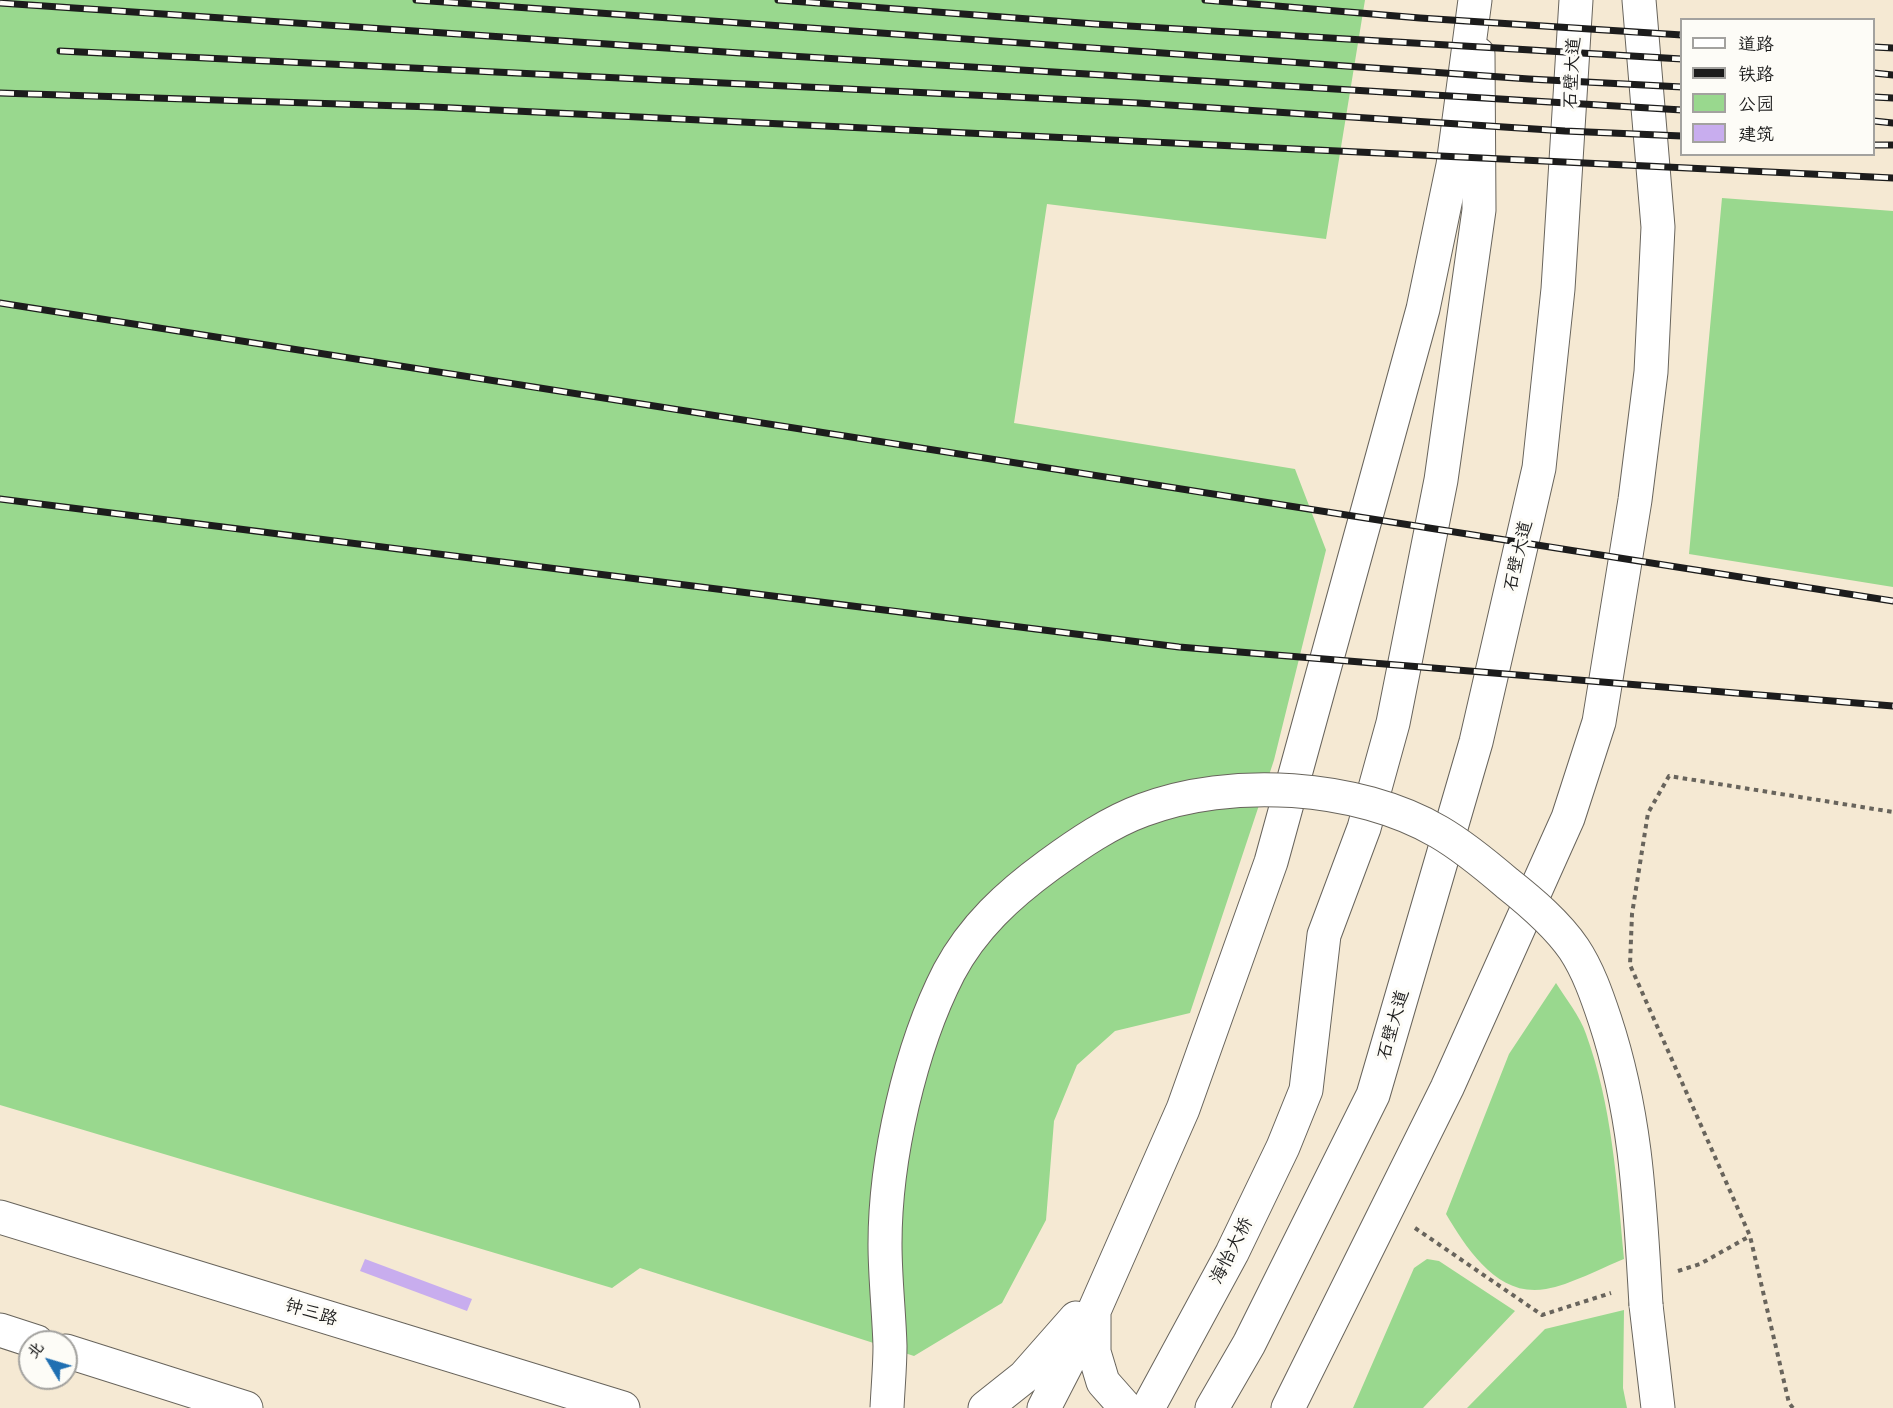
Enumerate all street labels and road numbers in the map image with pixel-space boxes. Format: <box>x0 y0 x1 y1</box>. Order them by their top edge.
street label: 石壁大道 <box>1560 36 1586 110</box>
street label: 石壁大道 <box>1500 518 1538 594</box>
street label: 石壁大道 <box>1374 987 1414 1063</box>
street label: 海怡大桥 <box>1206 1214 1258 1288</box>
street label: 钟三路 <box>282 1295 340 1331</box>

